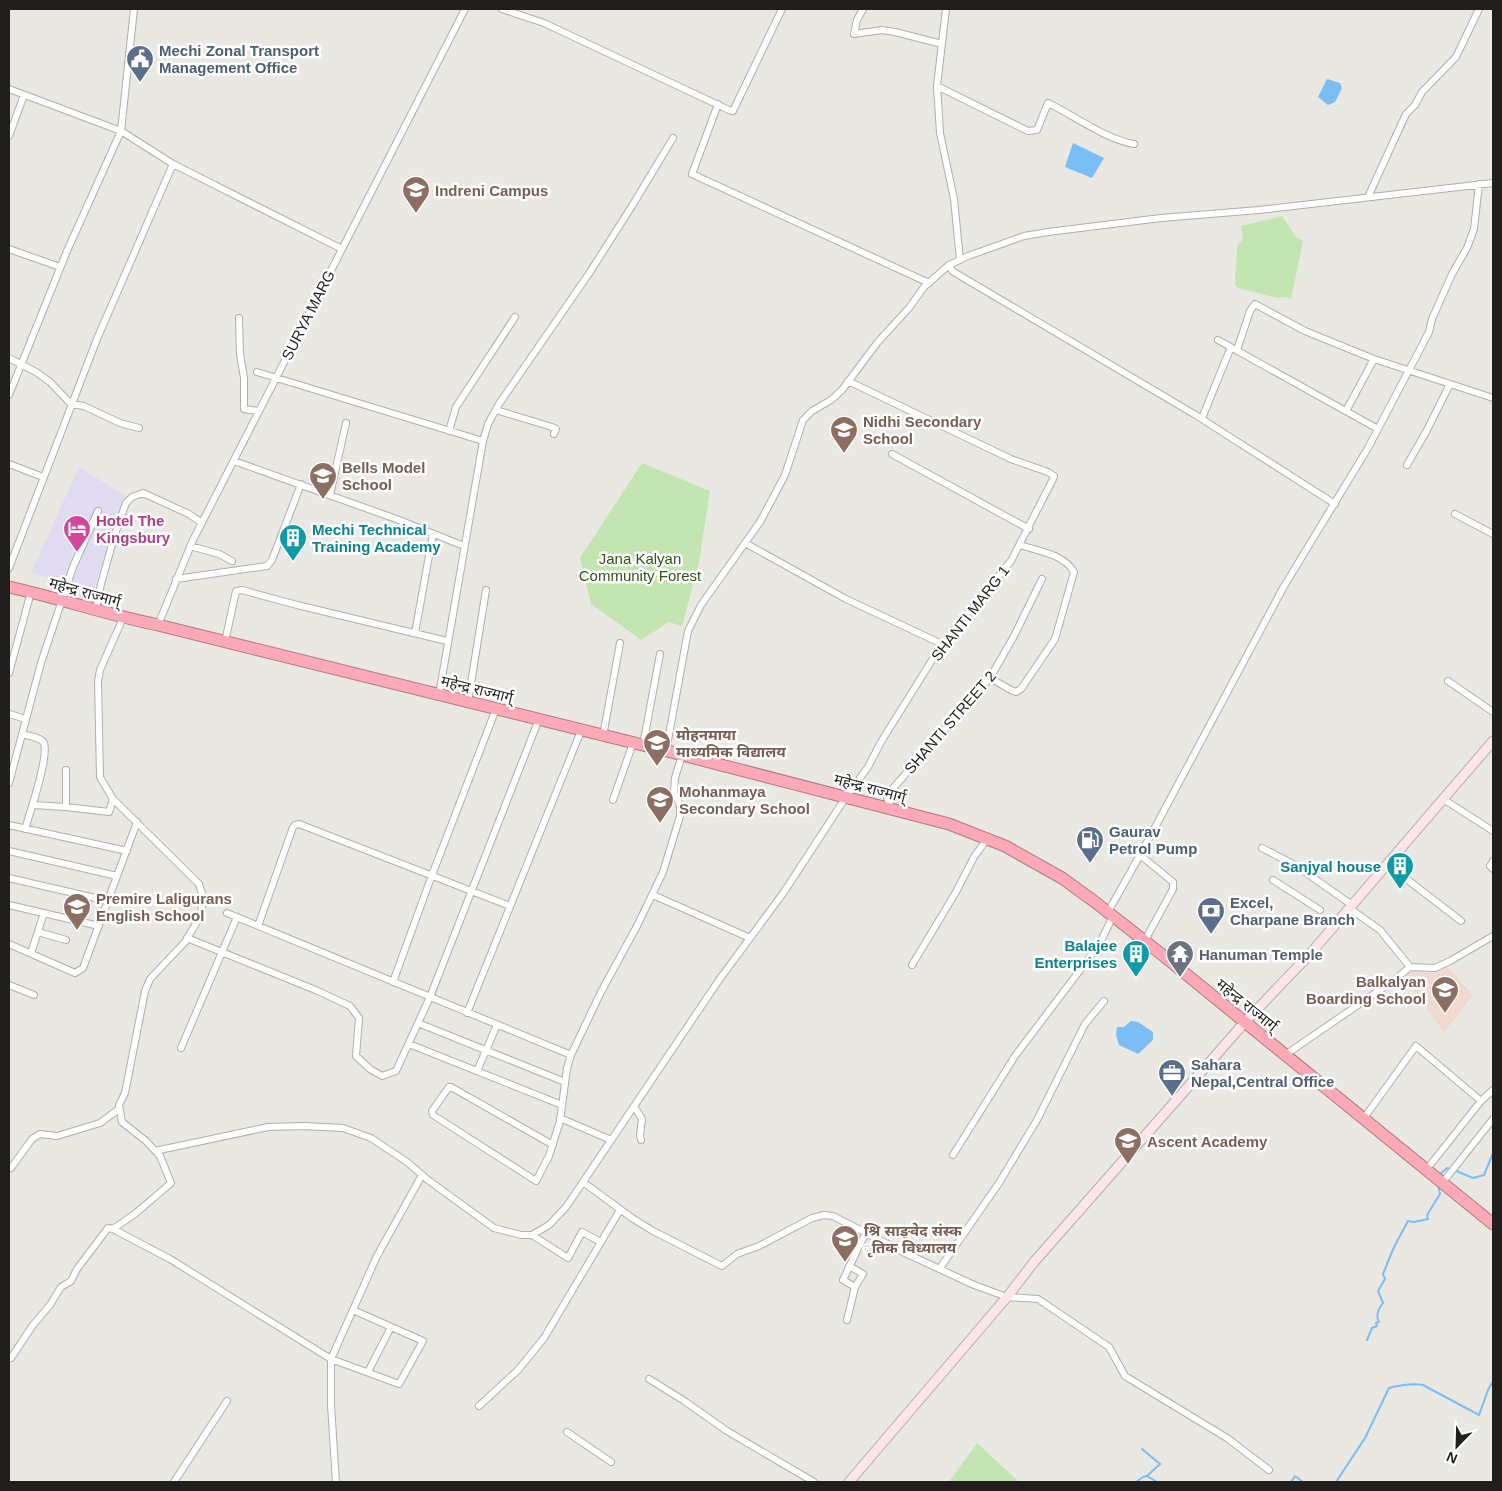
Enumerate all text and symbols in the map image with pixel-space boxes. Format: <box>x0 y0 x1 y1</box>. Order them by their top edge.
place label: Mechi Zonal Transport Management Office <box>159 42 319 76</box>
public building icon: Mechi Zonal Transport Management Office <box>125 44 155 83</box>
school or university icon: Indreni Campus <box>401 175 431 214</box>
place label: Indreni Campus <box>435 182 548 199</box>
street label: SURYA MARG <box>278 267 338 363</box>
place label: Nidhi Secondary School <box>863 413 982 447</box>
school or university icon: Nidhi Secondary School <box>829 415 859 454</box>
place label: Bells Model School <box>342 459 425 493</box>
school or university icon: Bells Model School <box>308 461 338 500</box>
place label: Hotel The Kingsbury <box>96 512 171 546</box>
hotel icon: Hotel The Kingsbury <box>62 514 92 553</box>
place label: Mechi Technical Training Academy <box>312 521 441 555</box>
building icon: Mechi Technical Training Academy <box>278 523 308 562</box>
park label: Jana Kalyan Community Forest <box>579 550 702 584</box>
street label: SHANTI MARG 1 <box>927 562 1013 664</box>
street label: महेन्द्र राज्मार्ग् <box>47 574 125 613</box>
street label: SHANTI STREET 2 <box>901 667 999 777</box>
street label: महेन्द्र राज्मार्ग् <box>439 672 517 709</box>
place label: मोहनमाया माध्यमिक विद्यालय <box>676 726 786 760</box>
school or university icon: मोहनमाया माध्यमिक विद्यालय <box>642 728 672 767</box>
street label: महेन्द्र राज्मार्ग् <box>832 770 910 808</box>
place label: Mohanmaya Secondary School <box>679 783 810 817</box>
school or university icon: Mohanmaya Secondary School <box>645 785 675 824</box>
place label: Gaurav Petrol Pump <box>1109 823 1197 857</box>
fuel station icon: Gaurav Petrol Pump <box>1075 825 1105 864</box>
building icon: Sanjyal house <box>1385 851 1415 890</box>
place label: Sanjyal house <box>1280 858 1381 875</box>
place label: Premire Laligurans English School <box>96 890 232 924</box>
school or university icon: Premire Laligurans English School <box>62 892 92 931</box>
place label: Excel, Charpane Branch <box>1230 894 1355 928</box>
bank icon: Excel, Charpane Branch <box>1196 896 1226 935</box>
place label: Balajee Enterprises <box>1034 937 1117 971</box>
building icon: Balajee Enterprises <box>1121 939 1151 978</box>
temple icon: Hanuman Temple <box>1165 939 1195 978</box>
place label: Hanuman Temple <box>1199 946 1323 963</box>
place label: Balkalyan Boarding School <box>1306 973 1426 1007</box>
street label: महेन्द्र राज्मार्ग् <box>1212 975 1283 1038</box>
school or university icon: Balkalyan Boarding School <box>1430 975 1460 1014</box>
place label: Sahara Nepal,Central Office <box>1191 1056 1334 1090</box>
office icon: Sahara Nepal,Central Office <box>1157 1058 1187 1097</box>
school or university icon: Ascent Academy <box>1113 1126 1143 1165</box>
place label: Ascent Academy <box>1147 1133 1268 1150</box>
place label: श्रि साङ्वेद संस्क ृतिक विध्यालय <box>864 1222 962 1258</box>
school or university icon: श्रि साङ्वेद संस्क ृतिक विध्यालय <box>830 1224 860 1263</box>
north arrow <box>1432 1421 1482 1471</box>
text: N <box>1444 1449 1460 1467</box>

